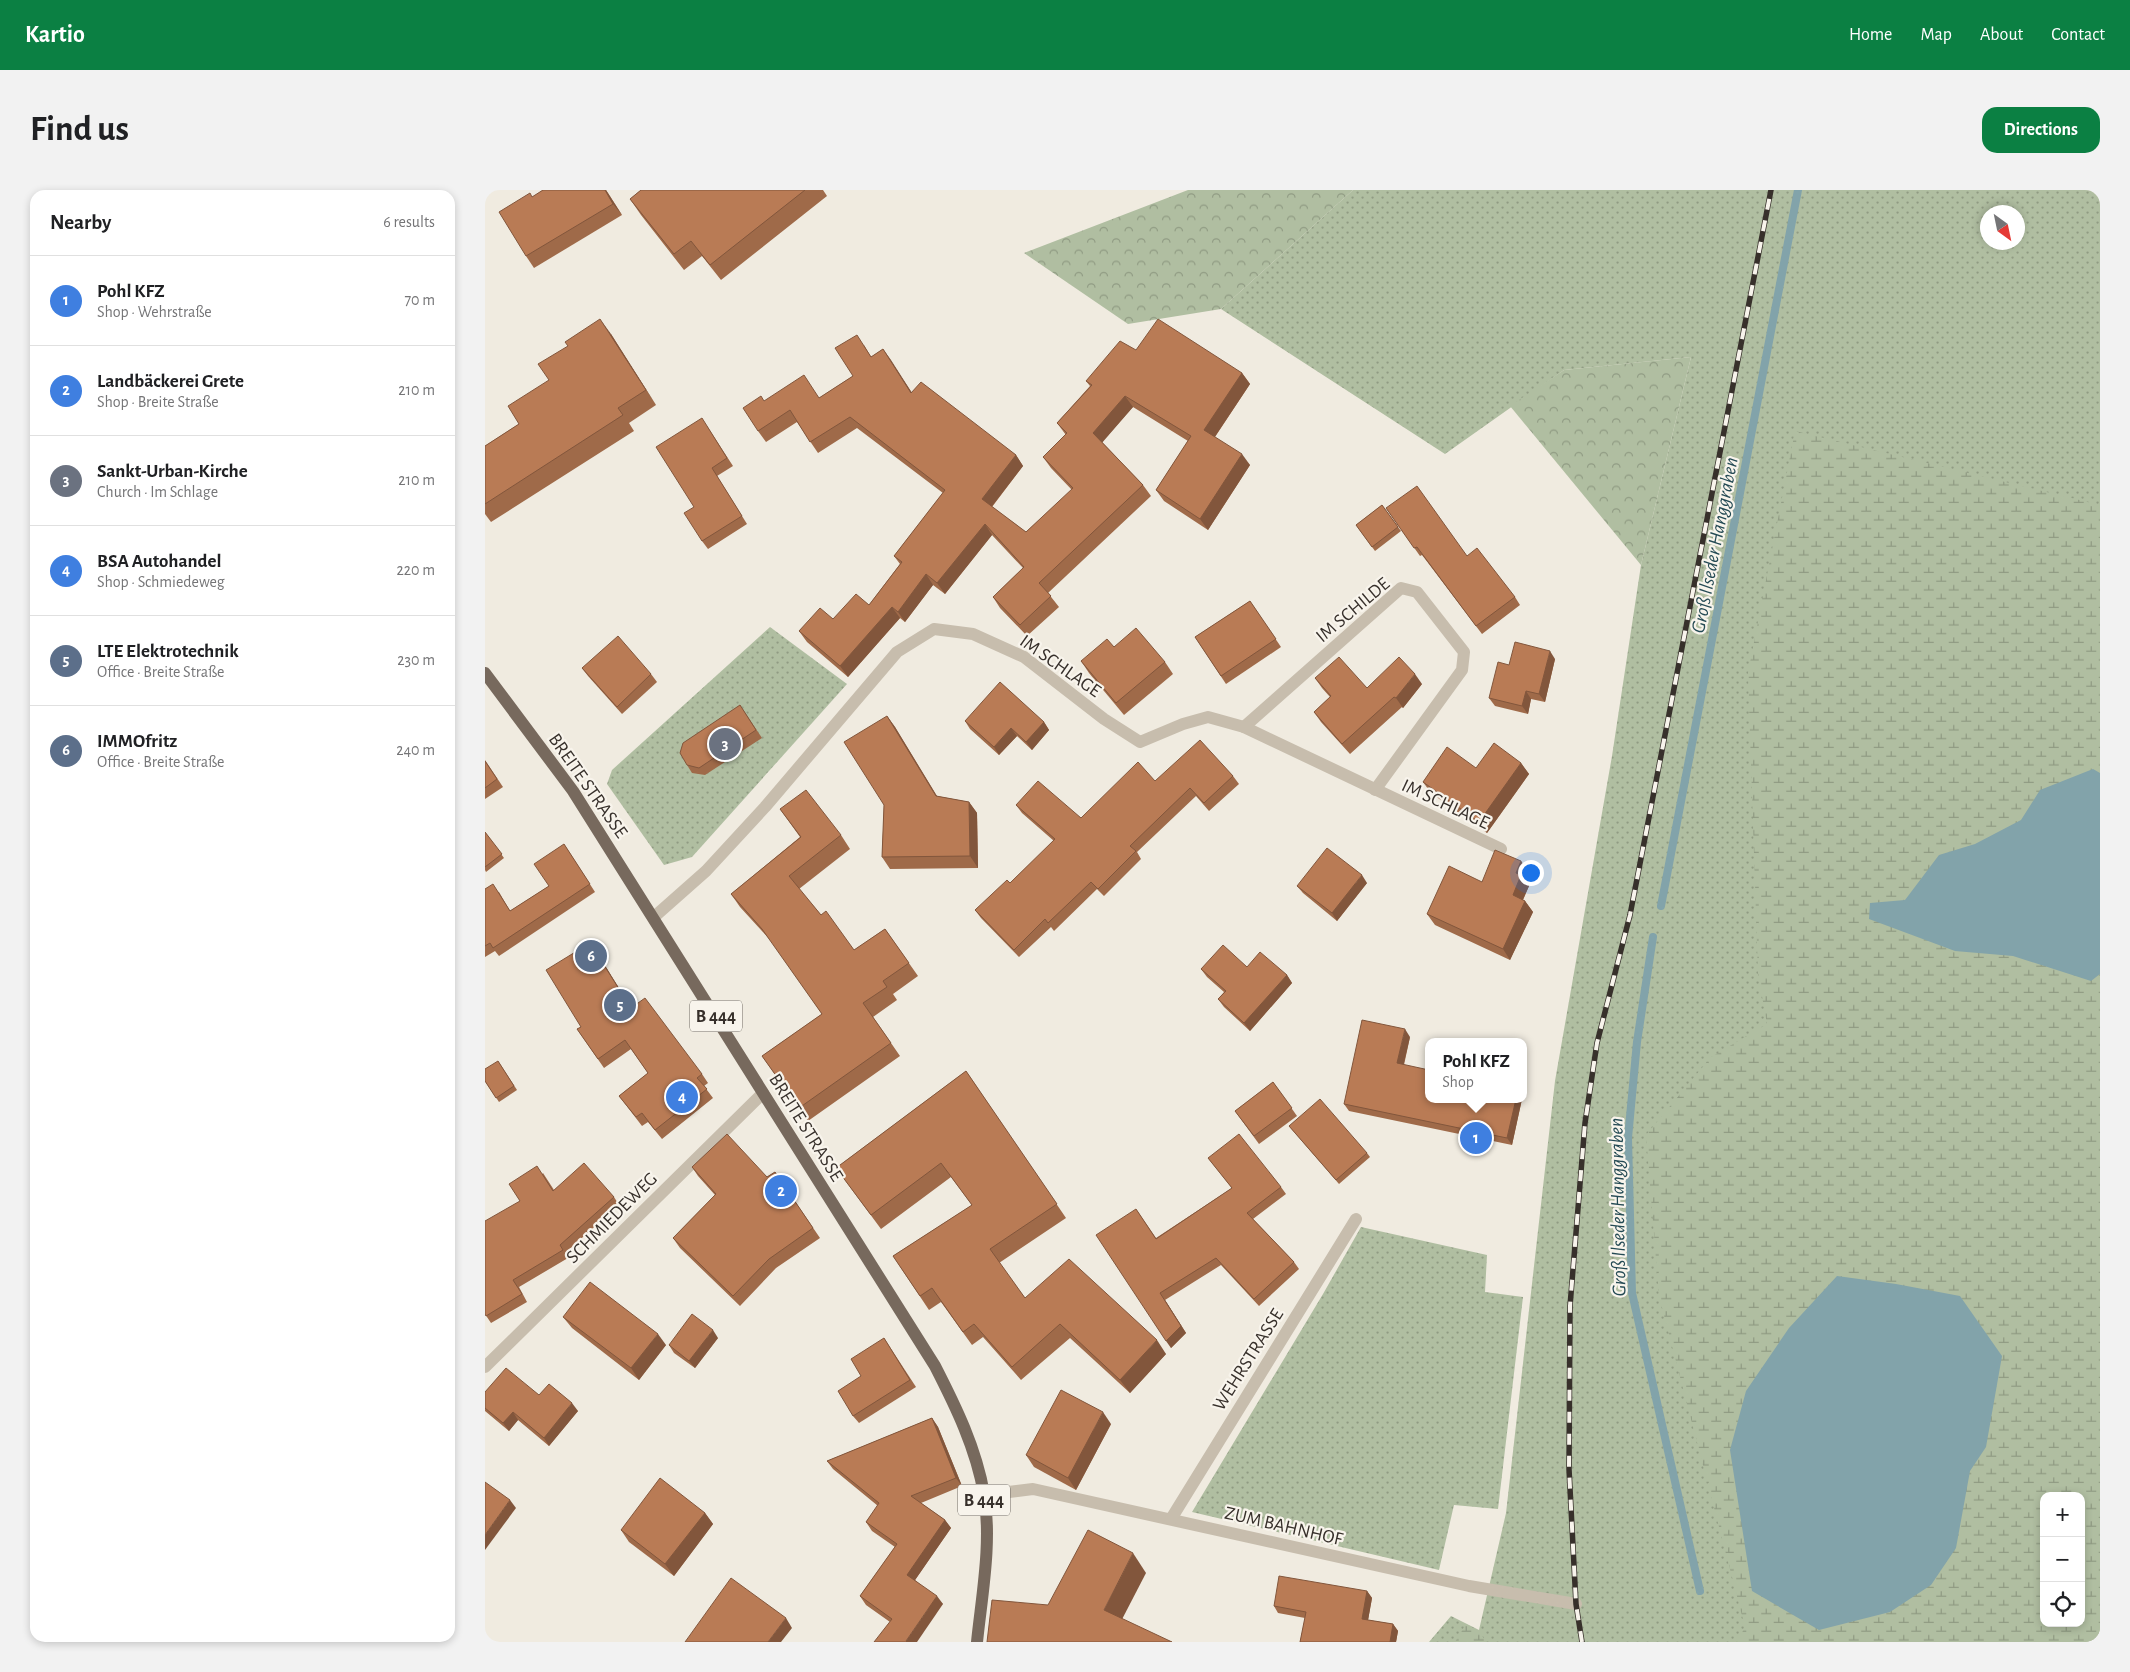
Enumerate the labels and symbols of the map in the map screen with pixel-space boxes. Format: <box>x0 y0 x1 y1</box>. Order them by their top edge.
north arrow <box>1980 205 2025 250</box>
water label: Groß Ilseder Hanggraben <box>1688 456 1742 635</box>
street label: IM SCHILDE <box>1313 574 1393 646</box>
street label: IM SCHLAGE <box>1016 631 1104 701</box>
pin: 3 <box>709 725 741 763</box>
street label: BREITE STRASSE <box>545 730 631 842</box>
street label: IM SCHLAGE <box>1399 776 1492 833</box>
your location <box>1518 860 1544 886</box>
pin: 6 <box>575 937 607 975</box>
pin: 5 <box>604 986 636 1024</box>
road number: B 444 <box>690 1000 742 1031</box>
street label: BREITE STRASSE <box>765 1071 846 1185</box>
pin: 4 <box>666 1078 698 1116</box>
water label: Groß Ilseder Hanggraben <box>1606 1118 1630 1296</box>
pin: 1 <box>1460 1119 1492 1157</box>
street label: SCHMIEDEWEG <box>563 1169 661 1267</box>
pin: 2 <box>765 1172 797 1210</box>
street label: WEHRSTRASSE <box>1209 1305 1287 1414</box>
road number: B 444 <box>958 1484 1010 1516</box>
street label: ZUM BAHNHOF <box>1223 1504 1345 1549</box>

